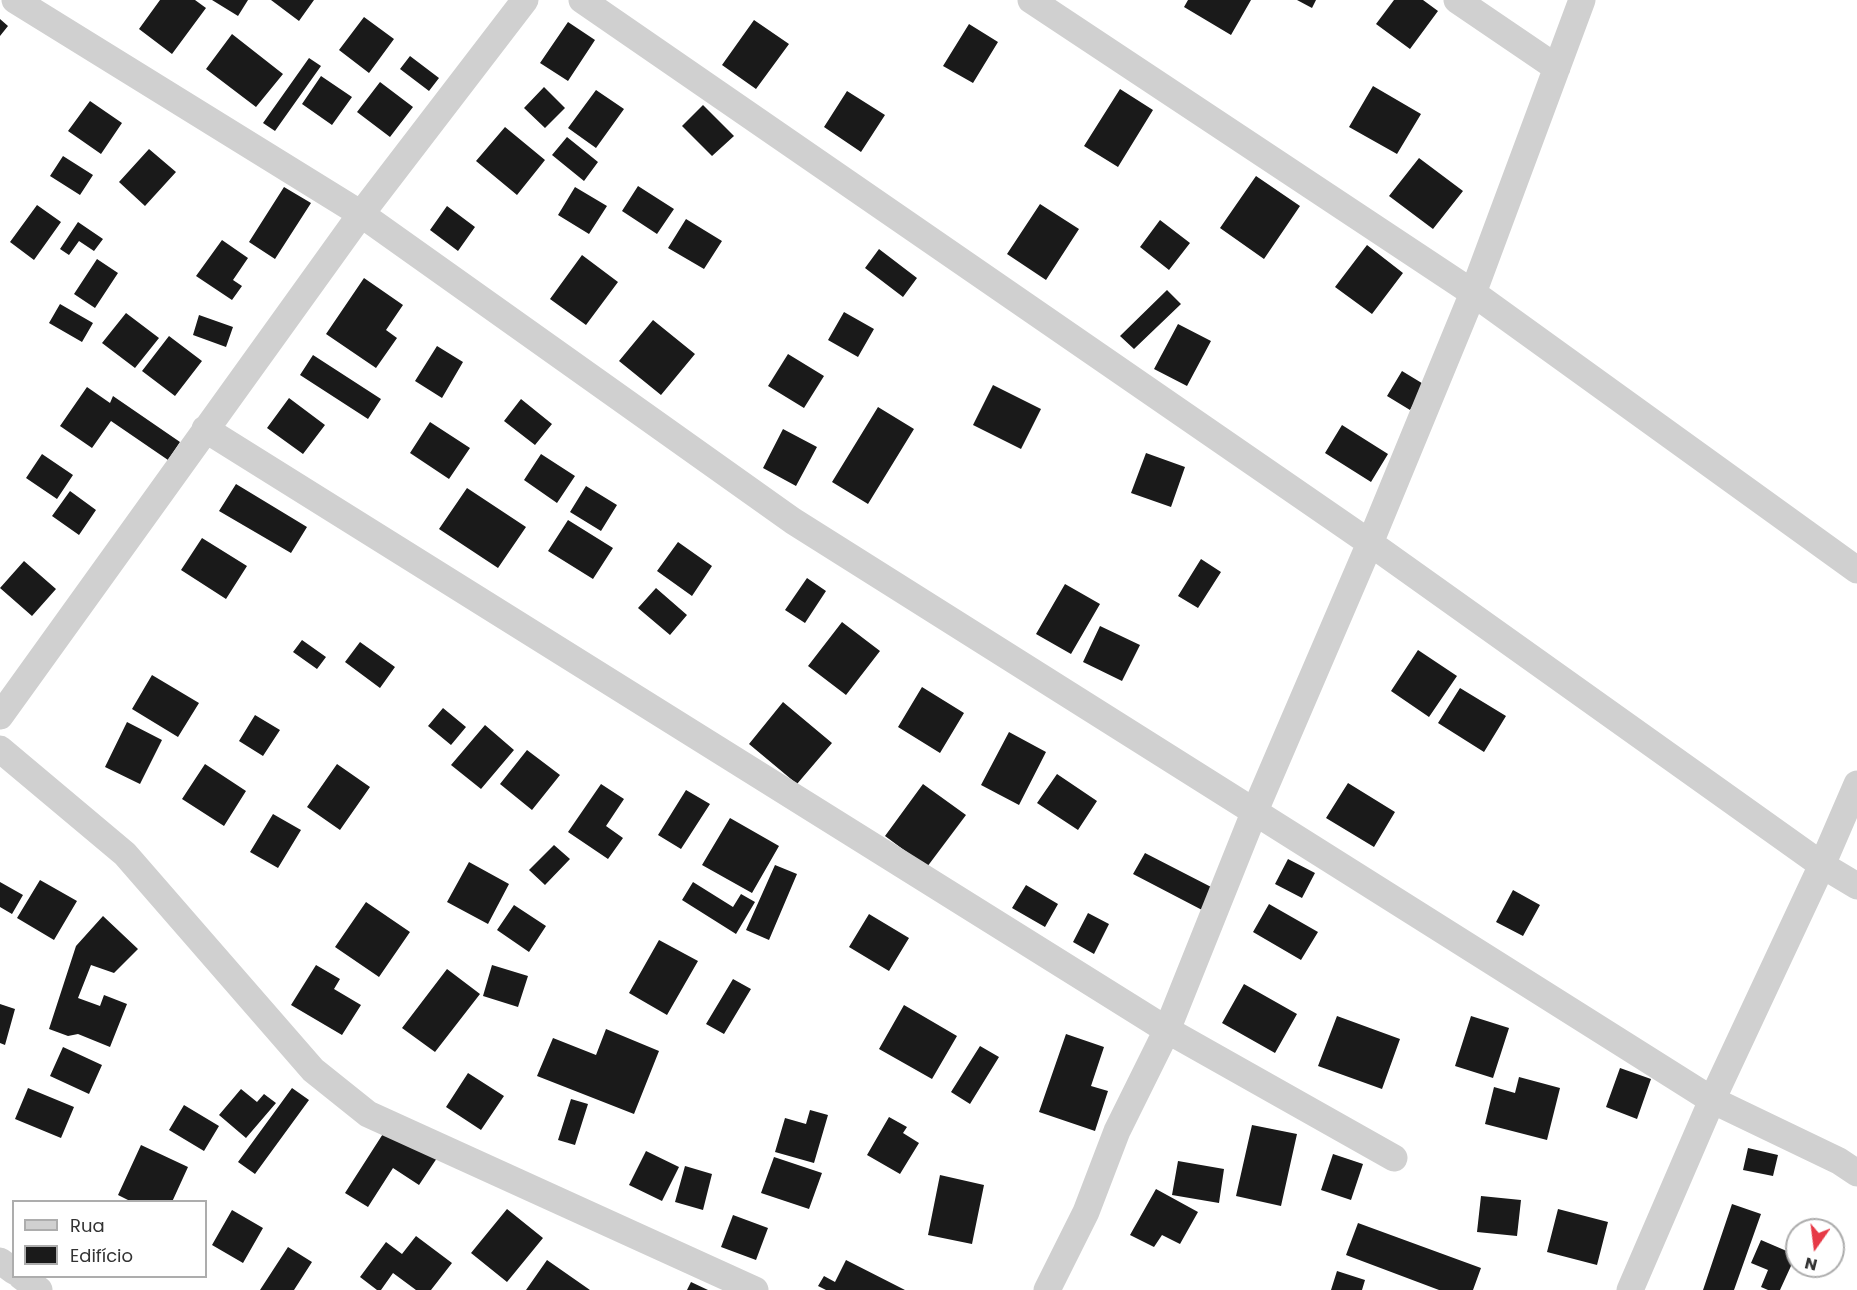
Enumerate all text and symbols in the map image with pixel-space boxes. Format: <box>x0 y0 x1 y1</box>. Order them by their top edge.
legend <box>12 1200 207 1278</box>
text: Rua <box>70 1213 105 1238</box>
north arrow <box>1785 1218 1845 1278</box>
text: Edifício <box>70 1243 133 1268</box>
text: N <box>1802 1251 1820 1277</box>

